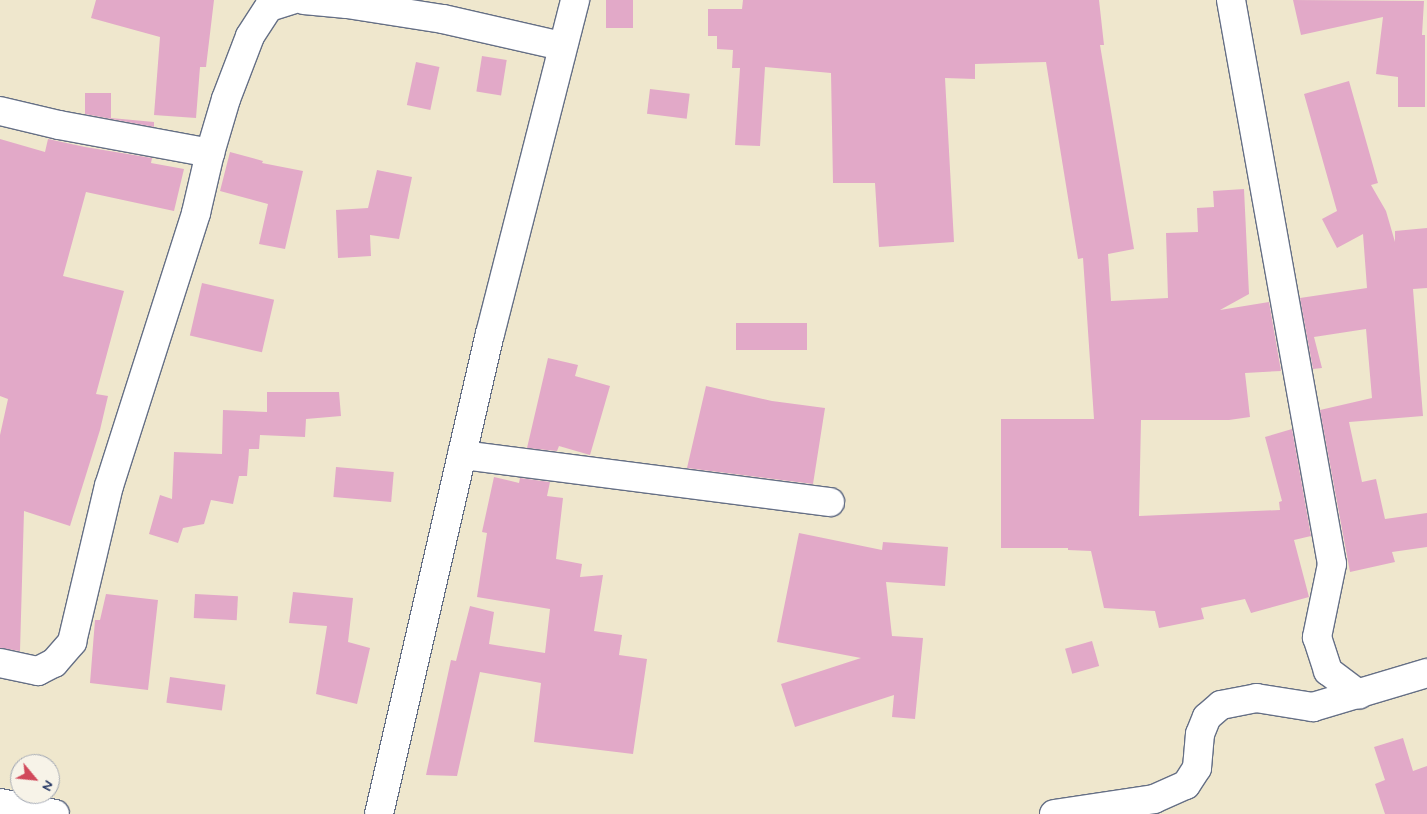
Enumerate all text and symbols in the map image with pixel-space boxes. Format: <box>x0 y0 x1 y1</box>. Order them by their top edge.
north arrow <box>10 754 60 804</box>
text: N <box>37 777 58 794</box>

